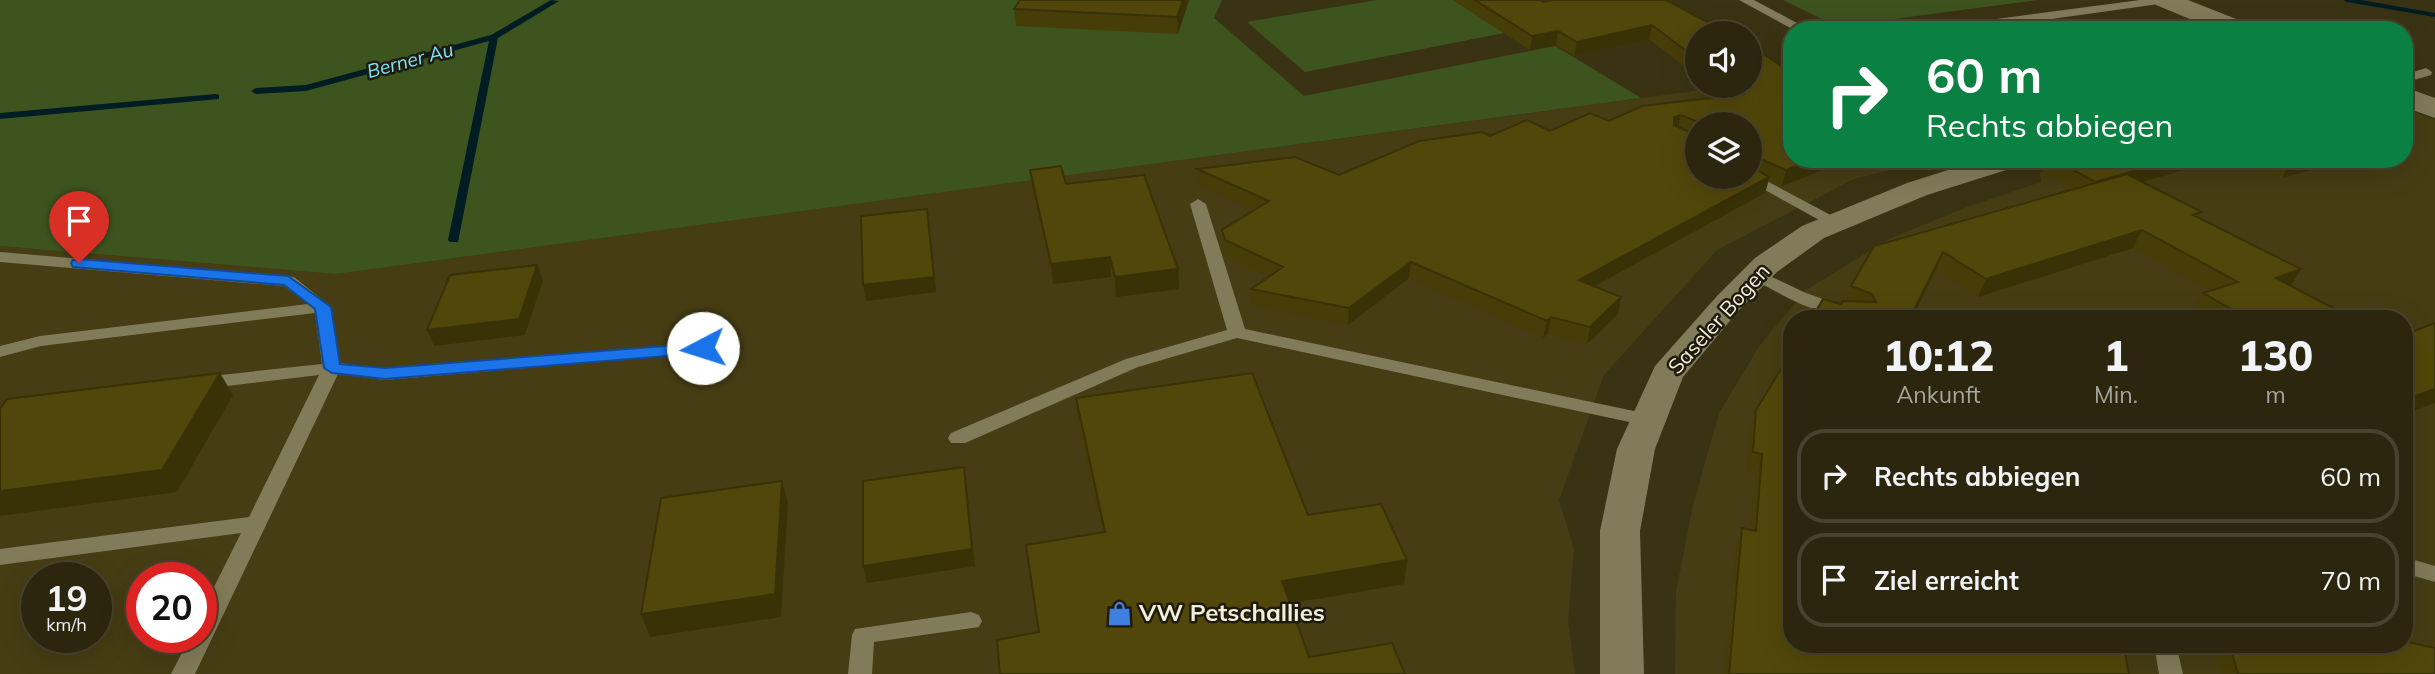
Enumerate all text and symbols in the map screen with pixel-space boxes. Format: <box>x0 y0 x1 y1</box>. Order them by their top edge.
map controls <box>1685 21 1762 189</box>
button: sound <box>1685 21 1762 98</box>
water label: Berner Au <box>364 37 456 83</box>
text: 60 m <box>1926 44 2042 105</box>
icon: right <box>1811 49 1902 140</box>
text: Rechts abbiegen <box>1926 105 2173 145</box>
button: layers <box>1685 112 1762 189</box>
pin <box>49 191 109 263</box>
icon: arrive <box>60 202 98 240</box>
street label: Saseler Bogen <box>1662 258 1775 379</box>
position arrow <box>666 311 740 385</box>
text: 10:12 <box>1883 329 1994 382</box>
text: 1 <box>2103 329 2129 382</box>
text: 130 <box>2238 329 2313 382</box>
text: Ankunft <box>1896 380 1981 409</box>
text: Min. <box>2094 380 2138 409</box>
text: m <box>2265 380 2286 409</box>
icon: right <box>1815 457 1853 495</box>
text: Rechts abbiegen <box>1874 460 2080 493</box>
text: 60 m <box>2320 460 2381 493</box>
icon: arrive <box>1815 561 1853 599</box>
speed limit sign: 20 <box>126 562 217 653</box>
text: Ziel erreicht <box>1874 564 2019 597</box>
text: 70 m <box>2320 564 2381 597</box>
text: 19 <box>45 576 88 620</box>
place label: VW Petschallies <box>1138 597 1325 627</box>
shop icon: VW Petschallies <box>1105 599 1133 627</box>
text: km/h <box>46 613 87 636</box>

